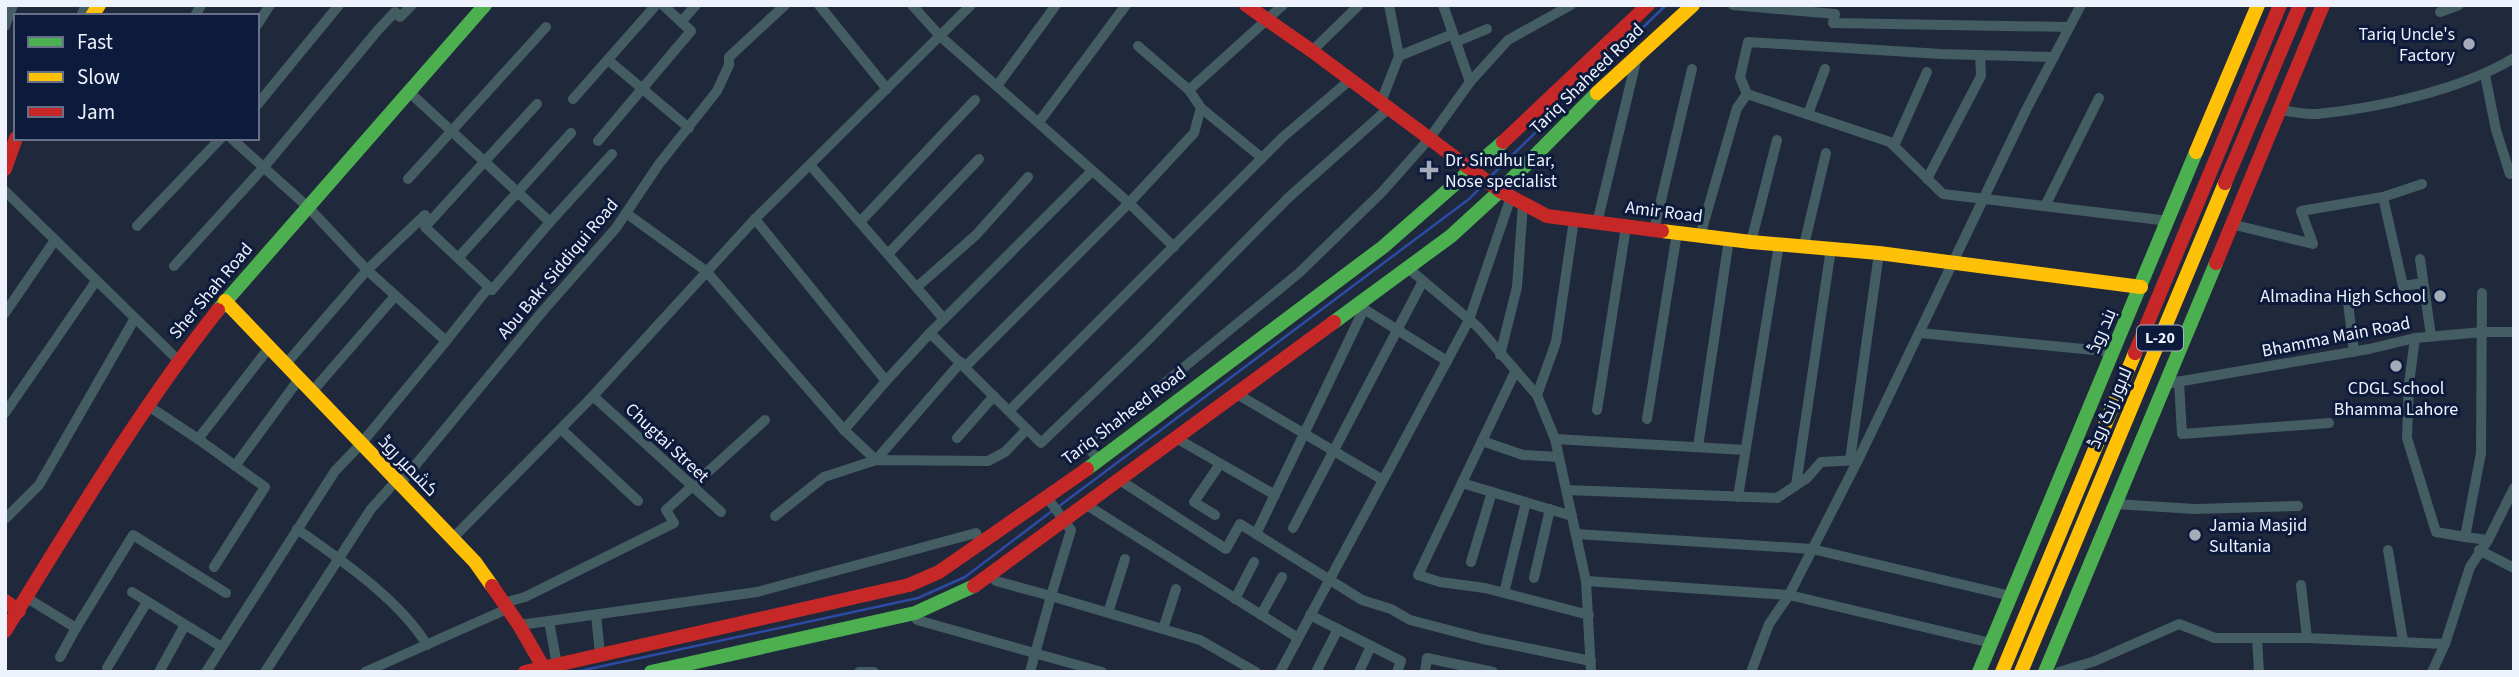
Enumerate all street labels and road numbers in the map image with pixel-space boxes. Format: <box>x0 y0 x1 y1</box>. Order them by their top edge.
street label: Tariq Shaheed Road <box>1524 18 1650 140</box>
street label: Abu Bakr Siddiqui Road <box>492 193 624 345</box>
street label: Amir Road <box>1624 195 1704 229</box>
street label: Sher Shah Road <box>163 238 259 344</box>
street label: بند روڈ <box>2081 305 2123 357</box>
street label: Bhamma Main Road <box>2260 310 2412 364</box>
road number: L-20 <box>2137 326 2183 350</box>
street label: Tariq Shaheed Road <box>1057 361 1191 471</box>
street label: لاہور رنگ روڈ <box>2082 363 2138 453</box>
street label: Chugtai Street <box>619 397 715 489</box>
street label: کشمیر روڈ <box>372 430 444 502</box>

